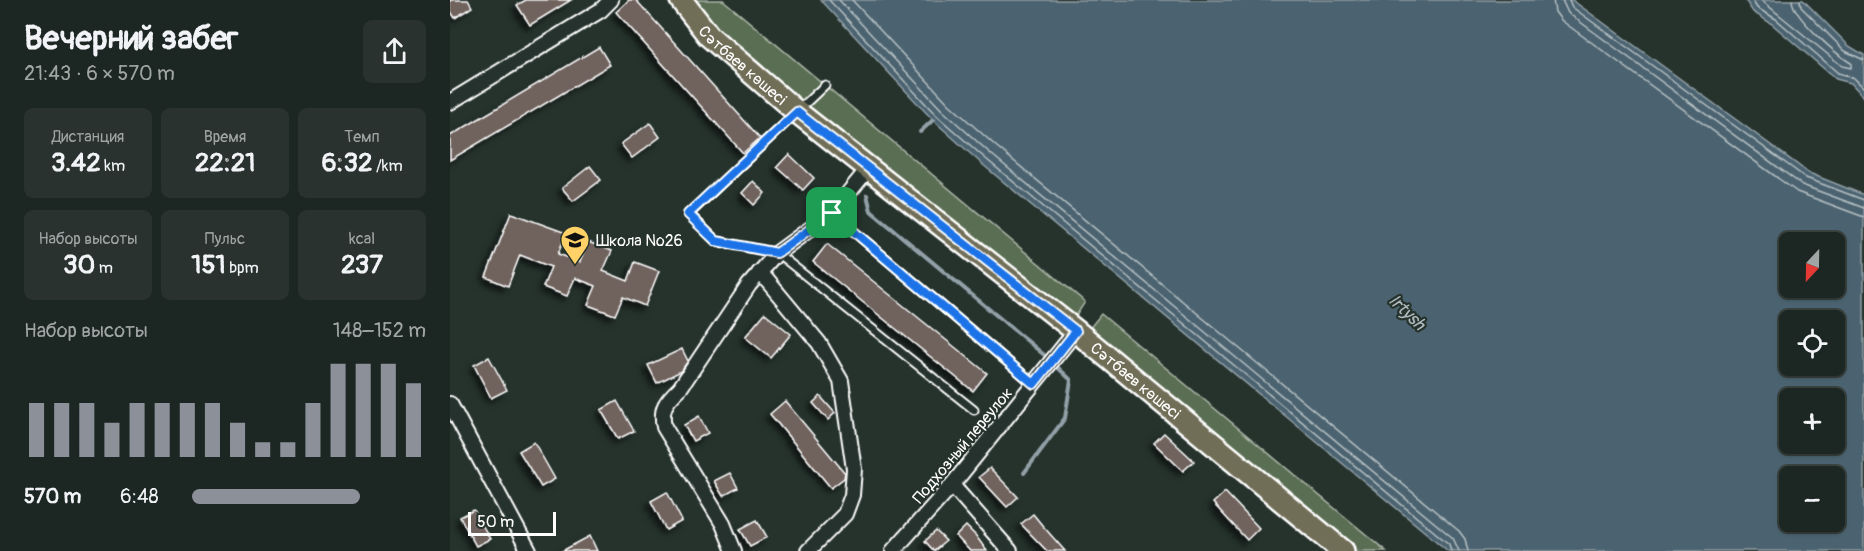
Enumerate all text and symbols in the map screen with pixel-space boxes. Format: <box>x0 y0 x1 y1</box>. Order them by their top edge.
text: Вечерний забег <box>24 18 238 59</box>
button: share <box>363 20 426 83</box>
street label: Сәтбаев көшесі <box>694 22 791 110</box>
text: 21:43 · 6 × 570 m <box>24 61 175 86</box>
text: Дистанция <box>52 127 124 147</box>
text: Время <box>204 127 246 147</box>
text: Темп <box>344 127 380 147</box>
text: 3.42 <box>51 147 101 179</box>
text: 22:21 <box>195 147 255 179</box>
text: 6:32 <box>321 147 373 179</box>
text: km <box>101 156 125 176</box>
text: /km <box>373 156 403 176</box>
pin <box>806 187 857 238</box>
icon: arrive <box>815 196 848 229</box>
school or university icon: Школа №26 <box>559 224 591 266</box>
text: Набор высоты <box>38 229 138 249</box>
text: Пульс <box>205 229 245 249</box>
text: kcal <box>349 229 375 249</box>
place label: Школа №26 <box>596 231 683 251</box>
north arrow <box>1779 232 1845 298</box>
map controls <box>1779 232 1845 532</box>
text: 30 <box>63 249 95 281</box>
text: 151 <box>191 249 226 281</box>
text: 237 <box>341 249 383 281</box>
text: m <box>95 258 113 278</box>
text: bpm <box>226 258 259 278</box>
water label: Irtysh <box>1383 289 1431 337</box>
button: locate <box>1779 310 1845 376</box>
text: Набор высоты <box>24 318 148 343</box>
text: 148–152 m <box>333 318 426 343</box>
street label: Сәтбаев көшесі <box>1086 338 1184 424</box>
street label: Подхозный переулок <box>908 384 1017 508</box>
button: + <box>1779 388 1845 454</box>
button: − <box>1779 466 1845 532</box>
text: 570 m <box>24 484 81 509</box>
text: 6:48 <box>120 484 159 509</box>
scale bar <box>468 509 556 536</box>
text: 50 m <box>477 512 514 532</box>

